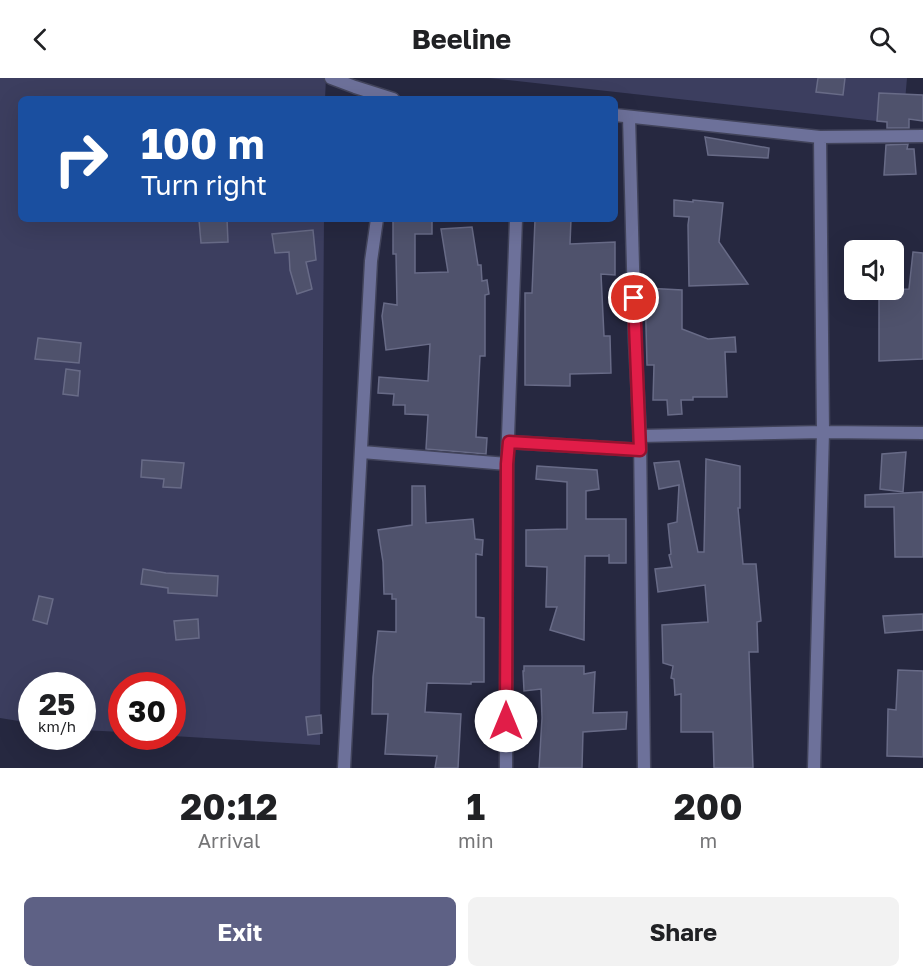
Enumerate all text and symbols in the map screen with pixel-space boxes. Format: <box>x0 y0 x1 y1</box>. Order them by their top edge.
icon: back <box>24 23 57 56</box>
text: Beeline <box>412 23 511 55</box>
icon: search <box>866 23 899 56</box>
text: 100 m <box>141 118 264 168</box>
icon: right <box>42 120 120 198</box>
text: Turn right <box>141 169 267 201</box>
map controls <box>844 240 904 300</box>
button: sound <box>844 240 904 300</box>
pin <box>608 272 659 323</box>
icon: arrive <box>617 281 650 314</box>
speed limit sign: 30 <box>108 672 186 750</box>
text: 25 <box>39 686 75 722</box>
position arrow <box>474 689 538 753</box>
text: km/h <box>38 717 76 735</box>
text: 20:12 <box>180 785 278 828</box>
text: 1 <box>467 785 485 828</box>
text: 200 <box>674 785 743 828</box>
text: Arrival <box>198 828 260 852</box>
text: min <box>458 828 493 852</box>
text: m <box>699 828 717 852</box>
button: Exit <box>24 897 456 966</box>
button: Share <box>468 897 899 966</box>

